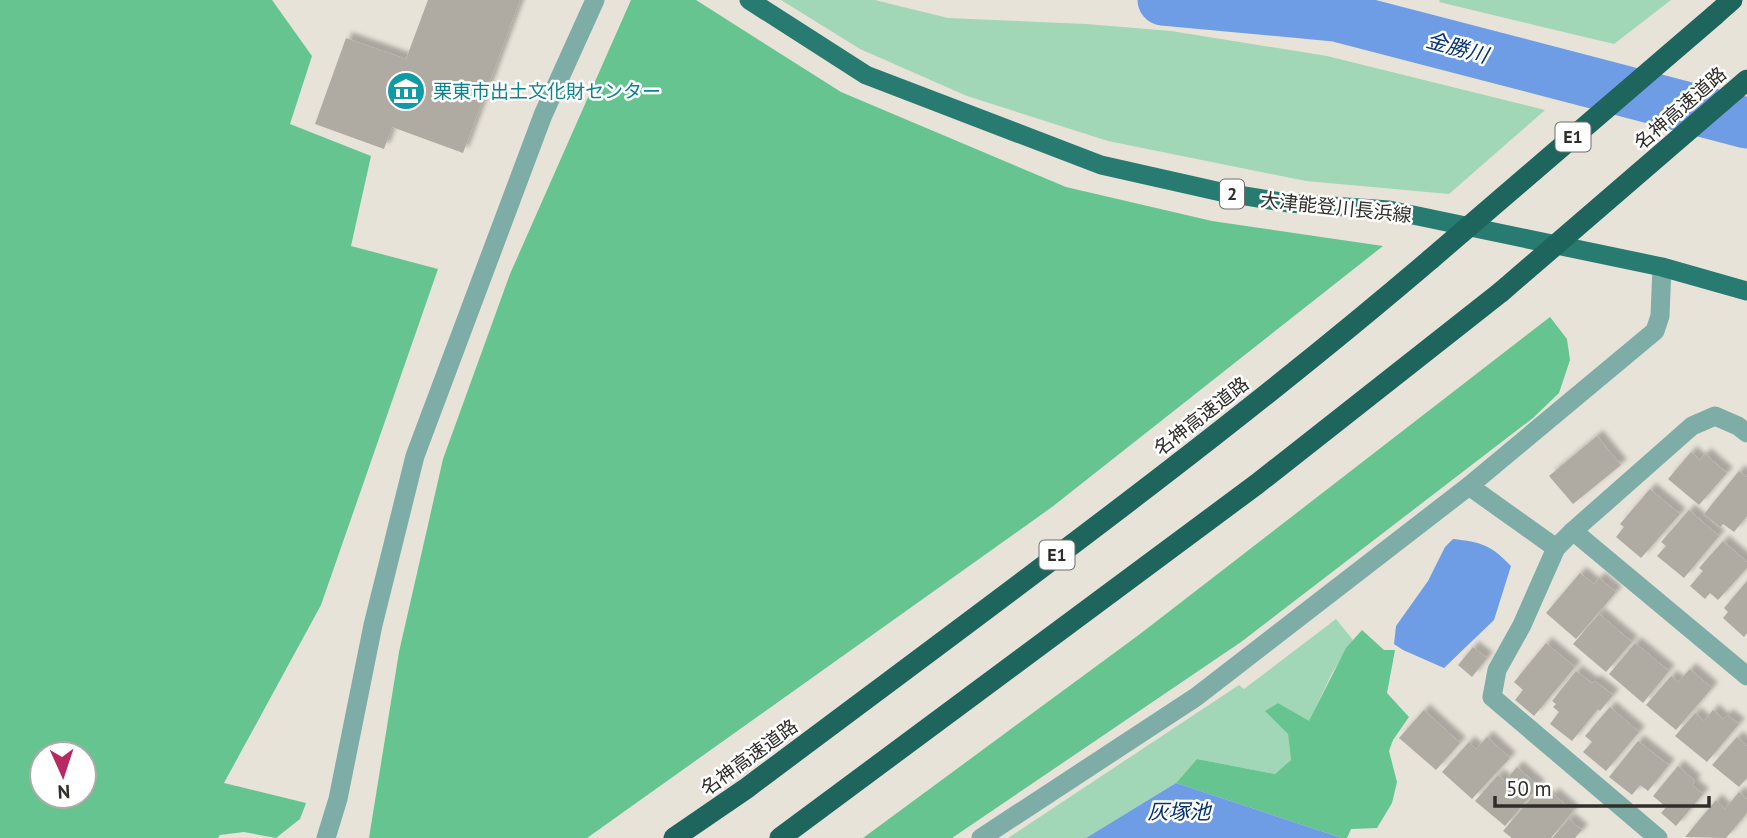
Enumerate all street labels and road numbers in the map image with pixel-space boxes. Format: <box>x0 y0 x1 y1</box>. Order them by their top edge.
street label: 名神高速道路 <box>1629 62 1731 154</box>
road number: E1 <box>1556 122 1590 152</box>
road number: 2 <box>1220 180 1244 209</box>
street label: 大津能登川長浜線 <box>1259 187 1413 227</box>
street label: 名神高速道路 <box>1149 371 1253 461</box>
road number: E1 <box>1040 540 1074 570</box>
street label: 名神高速道路 <box>696 714 802 800</box>

